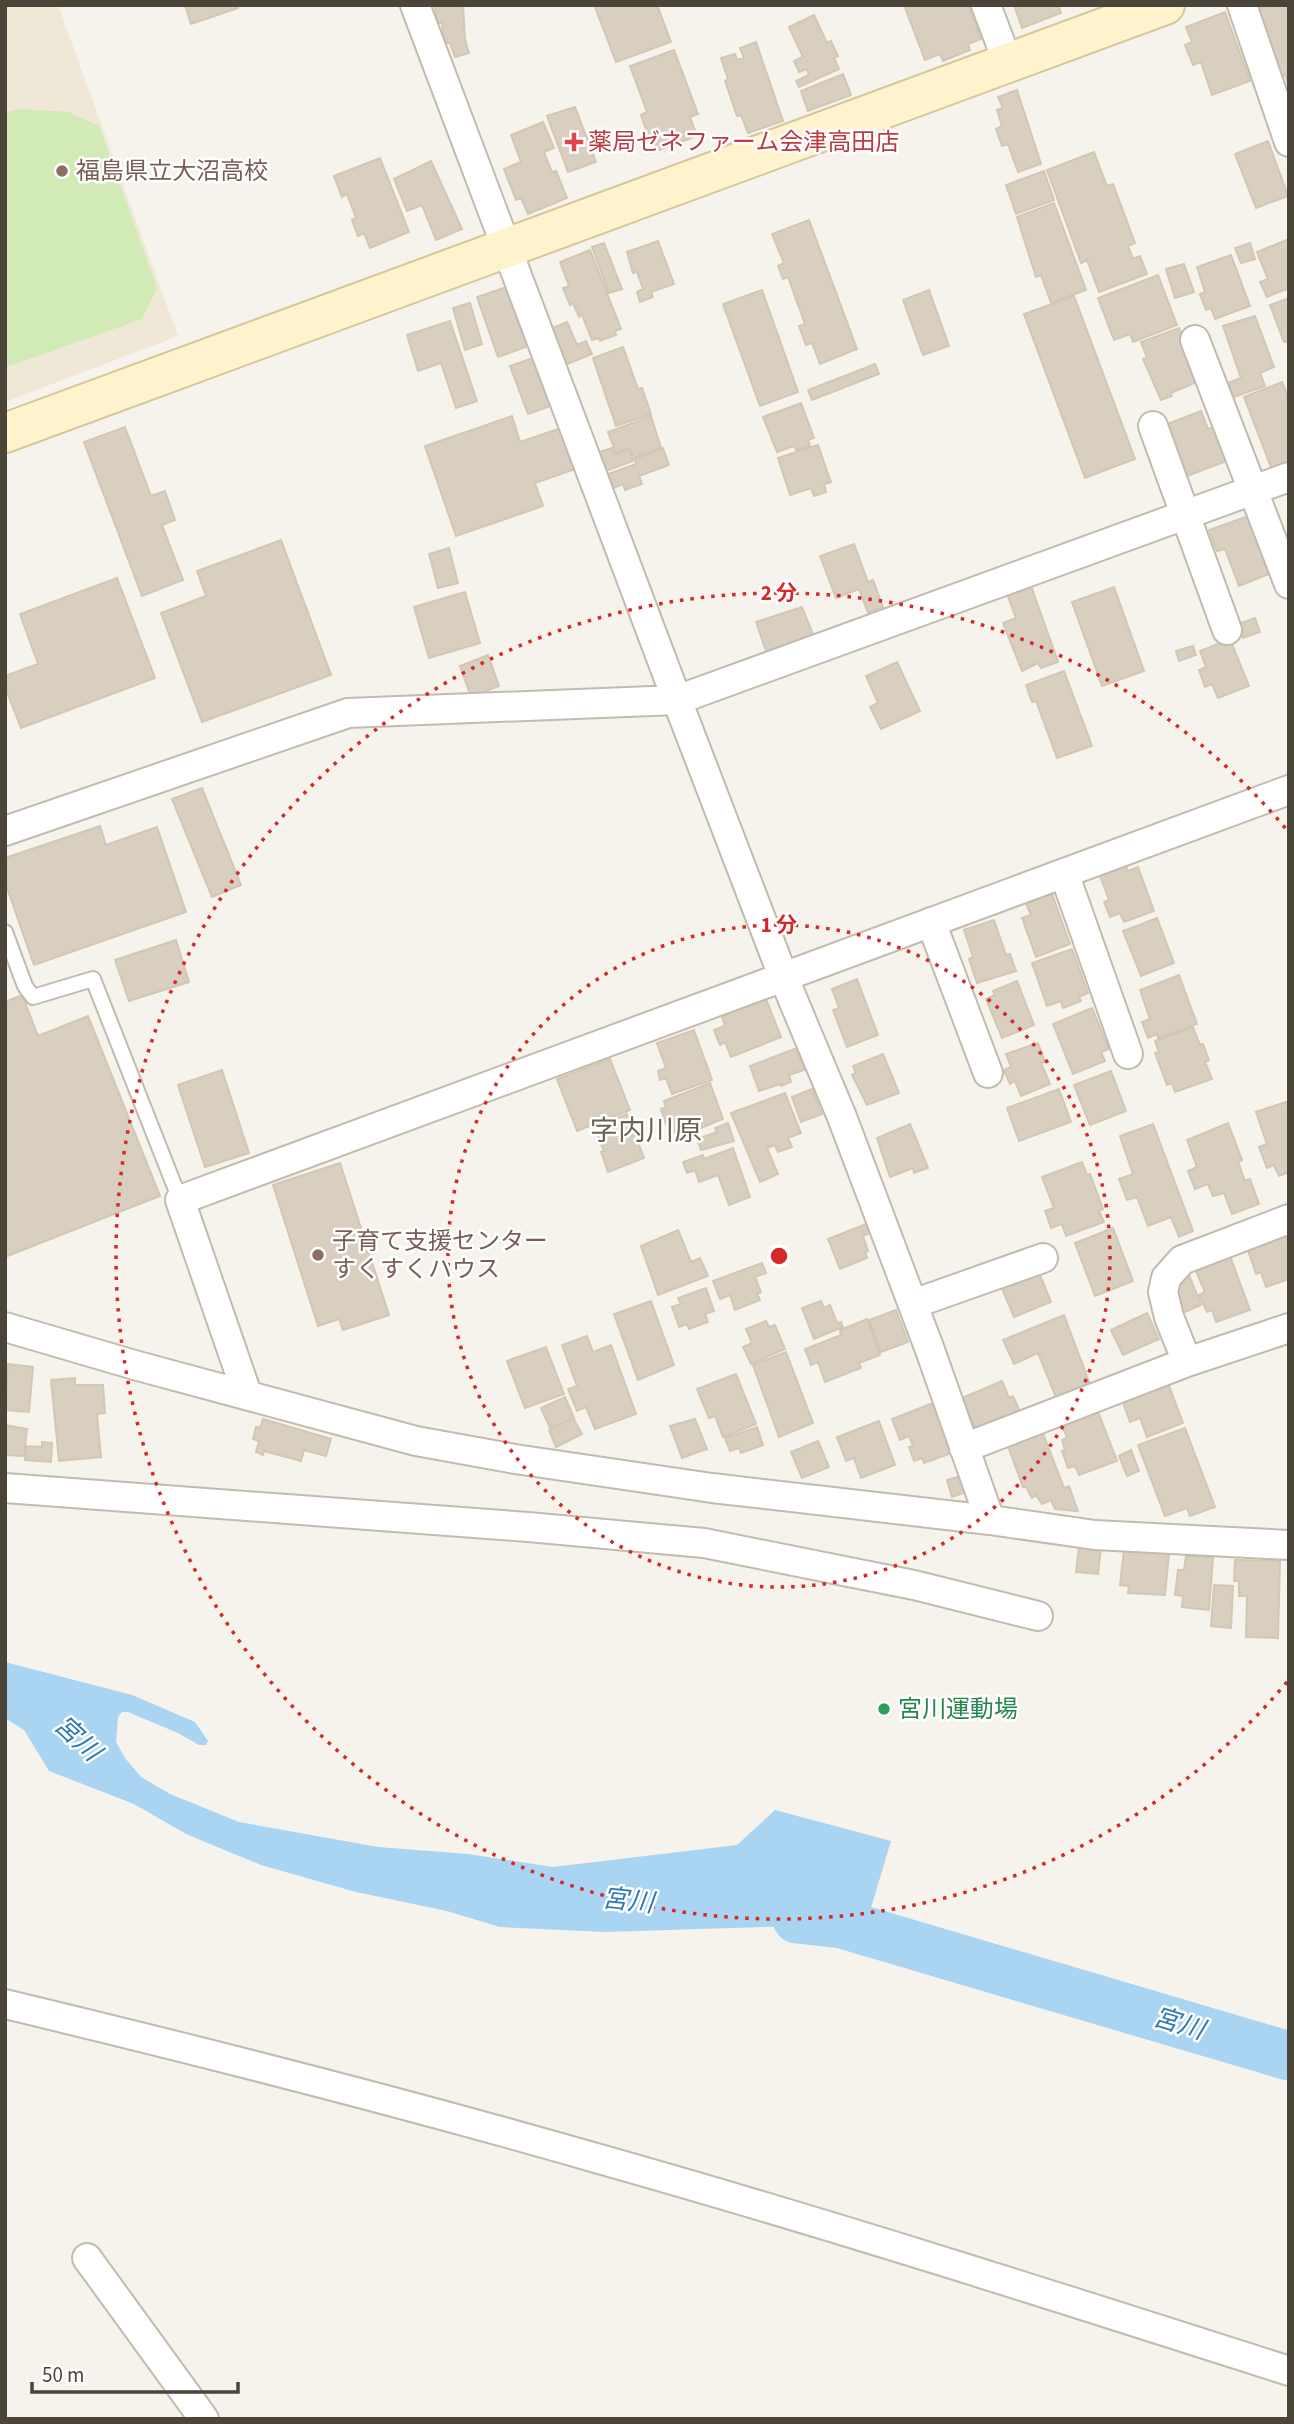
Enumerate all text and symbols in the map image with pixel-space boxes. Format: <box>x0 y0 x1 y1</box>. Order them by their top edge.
place label: 薬局ゼネファーム会津高田店 <box>588 125 899 160</box>
marker: 薬局ゼネファーム会津高田店 <box>566 134 582 150</box>
place label: 福島県立大沼高校 <box>76 154 268 189</box>
marker: 福島県立大沼高校 <box>54 163 70 179</box>
text: 2 分 <box>761 578 797 608</box>
text: 1 分 <box>761 910 797 940</box>
district label: 字内川原 <box>590 1111 702 1151</box>
place label: 子育て支援センター すくすくハウス <box>332 1224 548 1287</box>
centre of rings <box>767 1244 791 1268</box>
marker: 子育て支援センター すくすくハウス <box>310 1247 326 1263</box>
place label: 宮川運動場 <box>898 1692 1018 1727</box>
marker: 宮川運動場 <box>876 1701 892 1717</box>
water label: 宮川 <box>46 1707 111 1772</box>
water label: 宮川 <box>600 1879 659 1922</box>
water label: 宮川 <box>1149 1998 1212 2050</box>
scale bar <box>32 2350 238 2394</box>
text: 50 m <box>42 2360 84 2390</box>

